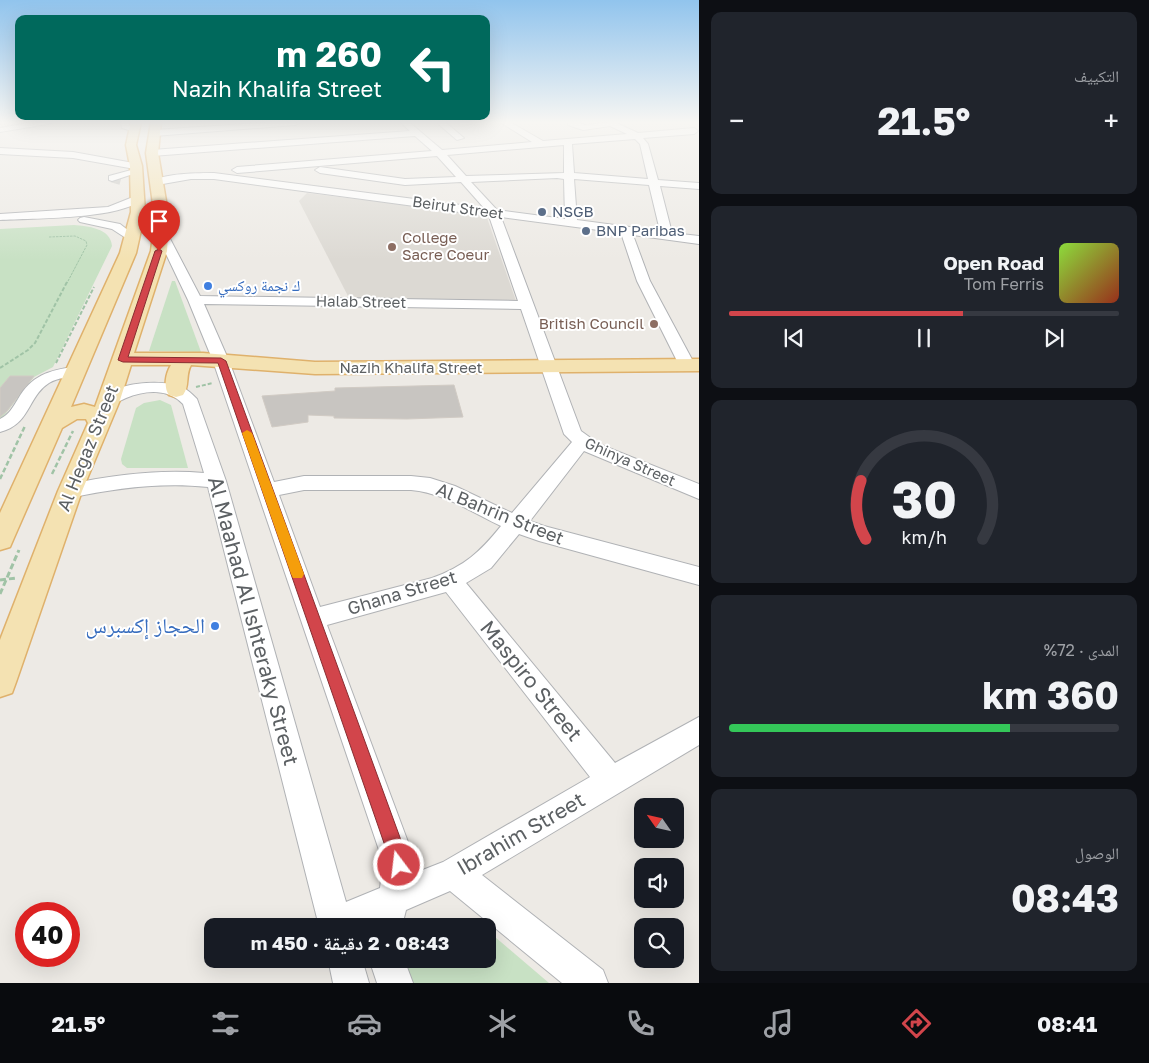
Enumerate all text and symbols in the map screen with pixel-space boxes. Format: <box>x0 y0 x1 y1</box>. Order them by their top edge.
text: 260 m <box>276 33 382 75</box>
icon: left <box>400 35 465 100</box>
text: التكييف <box>1074 66 1119 86</box>
text: Nazih Khalifa Street <box>172 75 382 102</box>
text: 21.5° <box>878 98 970 143</box>
text: − <box>729 104 744 137</box>
text: + <box>1104 104 1119 137</box>
street label: Beirut Street <box>411 192 505 222</box>
pin <box>138 200 180 251</box>
place label: NSGB <box>552 202 594 220</box>
marker: NSGB <box>536 206 548 218</box>
icon: arrive <box>145 207 173 235</box>
place label: BNP Paribas <box>596 221 685 239</box>
marker: BNP Paribas <box>580 225 592 237</box>
place label: College Sacre Coeur <box>402 228 489 263</box>
marker: College Sacre Coeur <box>386 241 398 253</box>
text: Open Road <box>943 251 1044 274</box>
text: Tom Ferris <box>964 274 1044 294</box>
place label: ك نجمة روكسي <box>218 276 300 298</box>
marker: ك نجمة روكسي <box>202 280 214 292</box>
street label: Halab Street <box>316 291 406 311</box>
place label: British Council <box>539 314 644 332</box>
marker: British Council <box>648 318 660 330</box>
icon: previous <box>780 324 808 352</box>
icon: pause <box>910 324 938 352</box>
icon: next <box>1040 324 1068 352</box>
street label: Nazih Khalifa Street <box>339 358 483 376</box>
street label: Al Hegaz Street <box>52 381 122 514</box>
street label: Ghinya Street <box>582 433 679 489</box>
text: 30 <box>891 467 957 529</box>
street label: Al Maahad Al Ishteraky Street <box>203 473 305 768</box>
street label: Al Bahrin Street <box>433 477 568 549</box>
text: km/h <box>901 526 947 548</box>
street label: Ghana Street <box>344 565 459 619</box>
place label: الحجاز إكسبرس <box>85 612 205 640</box>
street label: Maspiro Street <box>475 615 588 746</box>
marker: الحجاز إكسبرس <box>209 620 221 632</box>
text: المدى · 72% <box>1044 640 1119 660</box>
text: 360 km <box>982 672 1119 717</box>
street label: Ibrahim Street <box>452 786 589 880</box>
north arrow <box>634 798 684 848</box>
map controls <box>634 798 684 968</box>
position arrow <box>372 838 424 890</box>
text: الوصول <box>1075 843 1119 863</box>
button: sound <box>634 858 684 908</box>
text: 08:43 <box>1011 875 1119 920</box>
speed limit sign: 40 <box>15 902 80 967</box>
button: search <box>634 918 684 968</box>
text: 08:43 · 2 دقيقة · 450 m <box>251 931 449 954</box>
icon: filters <box>208 1006 243 1041</box>
icon: car <box>347 1006 382 1041</box>
icon: climate <box>485 1006 520 1041</box>
icon: phone <box>623 1006 658 1041</box>
icon: music <box>761 1006 796 1041</box>
icon: directions <box>899 1006 934 1041</box>
text: 21.5° <box>52 1010 105 1037</box>
text: 08:41 <box>1037 1010 1097 1037</box>

